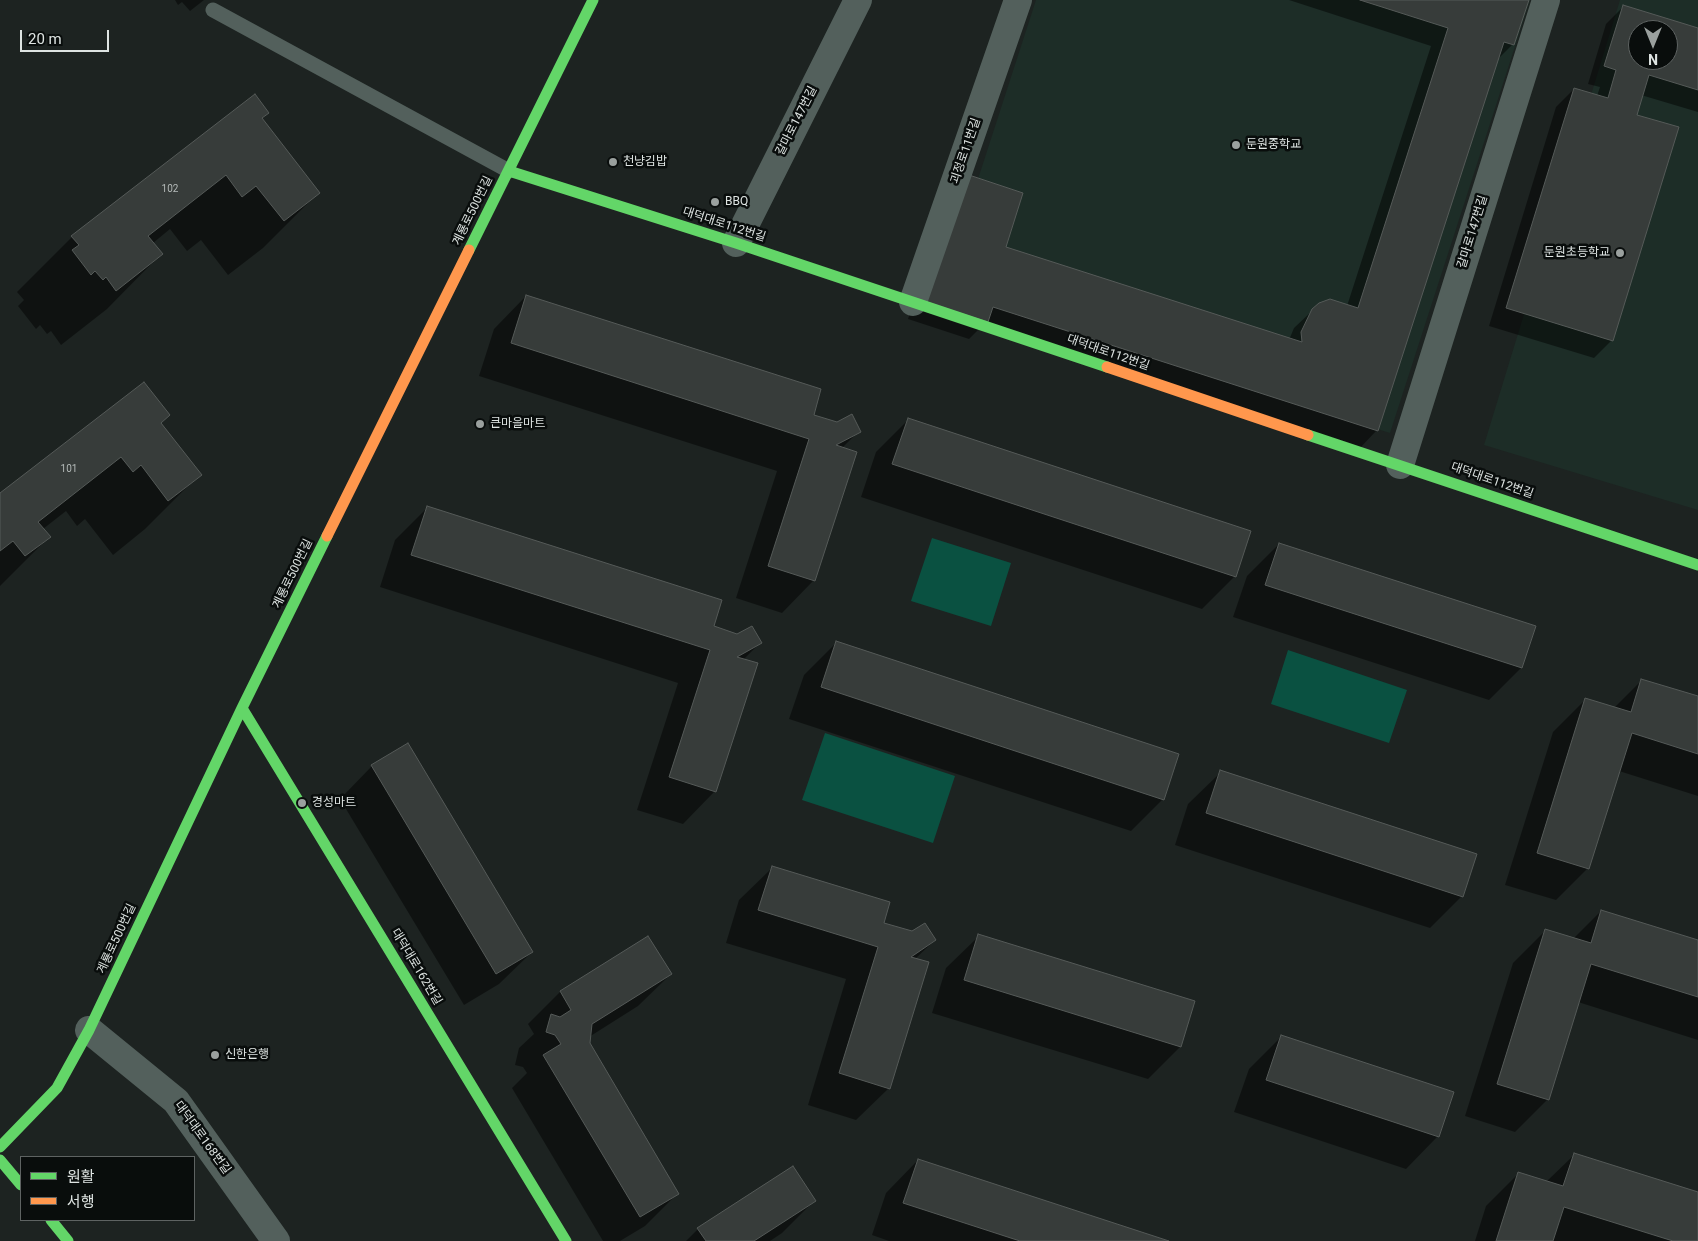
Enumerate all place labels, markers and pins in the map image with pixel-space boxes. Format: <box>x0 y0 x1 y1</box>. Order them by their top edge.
place label: 둔원중학교 <box>1246 138 1301 152</box>
marker: 둔원중학교 <box>1230 139 1242 151</box>
place label: 천냥김밥 <box>623 155 667 169</box>
marker: 천냥김밥 <box>607 156 619 168</box>
place label: BBQ <box>725 195 748 209</box>
marker: BBQ <box>709 196 721 208</box>
place label: 둔원초등학교 <box>1544 246 1610 260</box>
marker: 둔원초등학교 <box>1614 247 1626 259</box>
place label: 큰마을마트 <box>490 417 545 431</box>
marker: 큰마을마트 <box>474 418 486 430</box>
place label: 경성마트 <box>312 796 356 810</box>
marker: 경성마트 <box>296 797 308 809</box>
place label: 신한은행 <box>225 1048 269 1062</box>
marker: 신한은행 <box>209 1049 221 1061</box>

